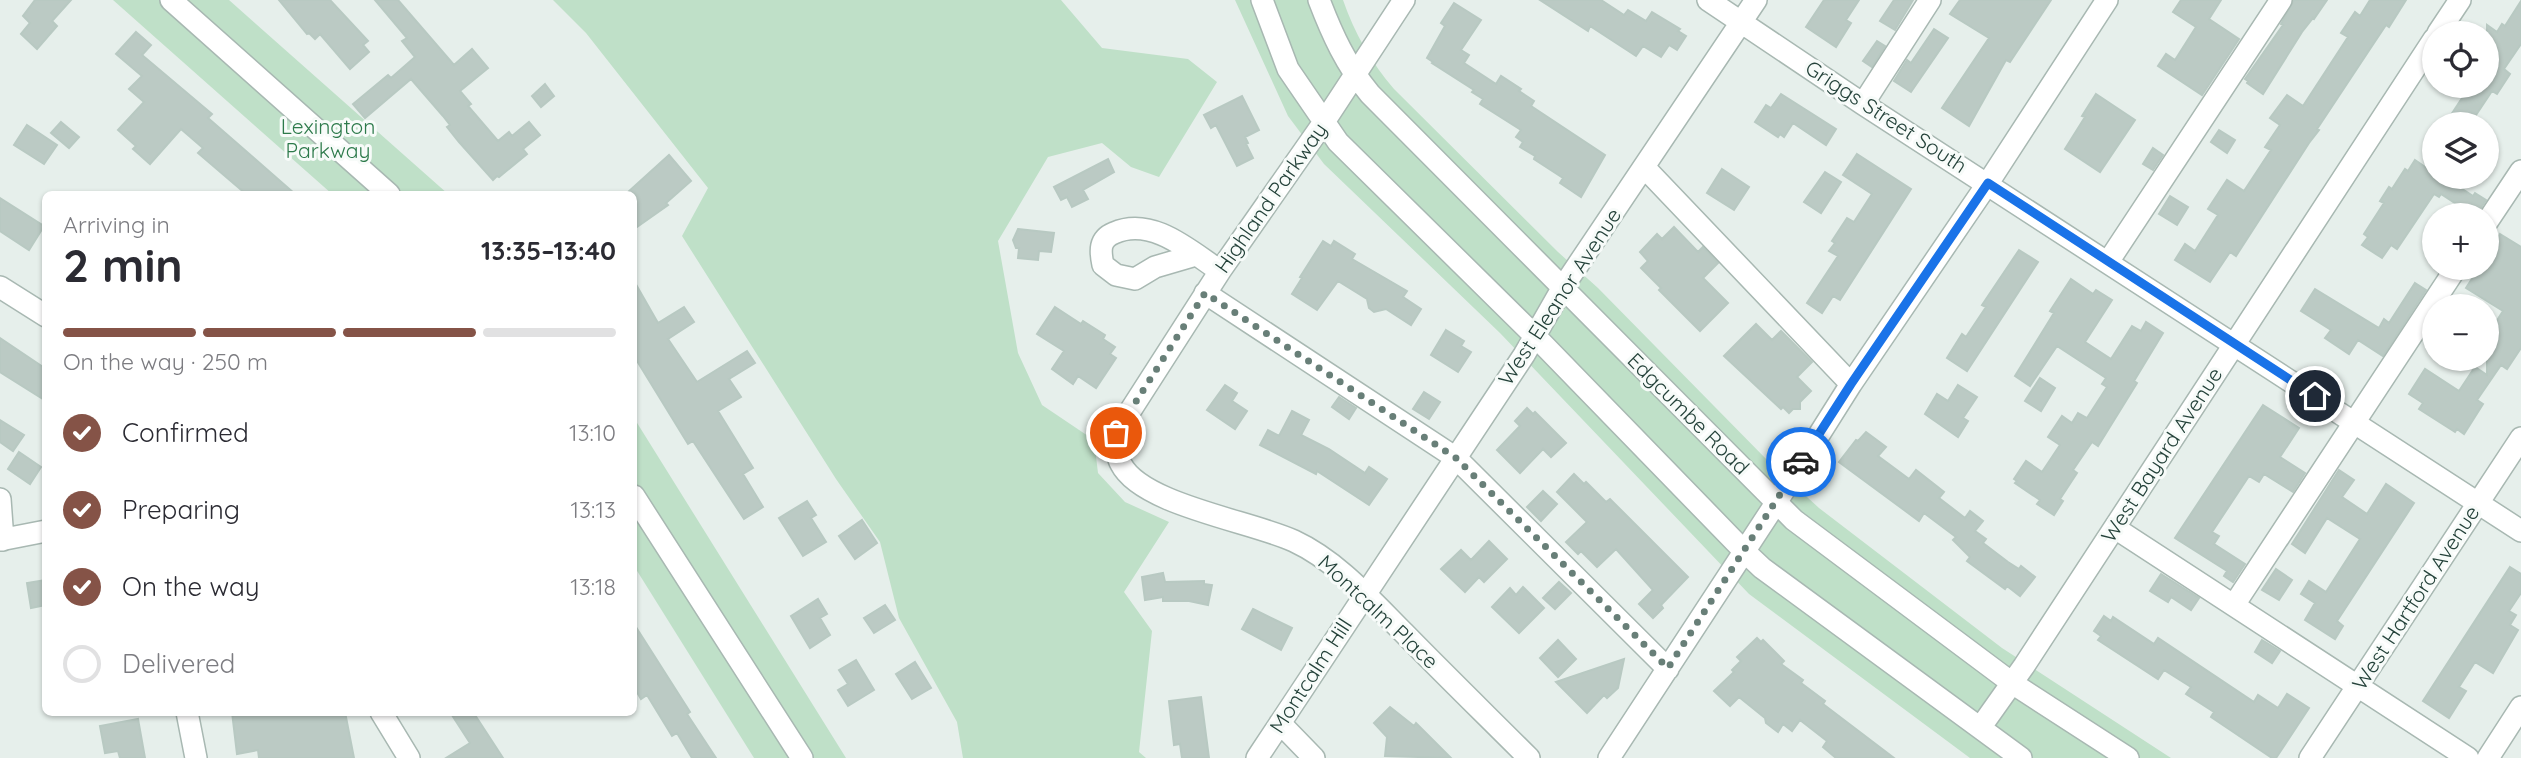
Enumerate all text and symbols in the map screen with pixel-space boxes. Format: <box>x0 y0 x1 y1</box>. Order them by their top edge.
map controls <box>2422 21 2499 371</box>
button: locate <box>2422 21 2499 98</box>
street label: Griggs Street South <box>1801 54 1972 178</box>
button: layers <box>2422 112 2499 189</box>
park label: Lexington Parkway <box>281 113 375 163</box>
street label: Highland Parkway <box>1209 117 1332 278</box>
street label: West Eleanor Avenue <box>1492 203 1626 390</box>
button: + <box>2422 203 2499 280</box>
text: Arriving in <box>63 210 170 239</box>
text: 13:35–13:40 <box>481 234 616 267</box>
text: 2 min <box>63 236 183 294</box>
button: − <box>2422 294 2499 371</box>
text: On the way · 250 m <box>63 347 268 376</box>
street label: Edgcumbe Road <box>1622 347 1755 480</box>
street label: West Bayard Avenue <box>2095 362 2227 547</box>
pin <box>2285 366 2345 426</box>
icon: home <box>2296 377 2334 415</box>
pin <box>1086 403 1146 463</box>
icon: check <box>63 414 101 452</box>
icon: bag <box>1097 414 1135 452</box>
text: Confirmed <box>122 416 249 449</box>
text: 13:10 <box>569 418 616 447</box>
courier <box>1766 427 1836 497</box>
icon: car <box>1782 443 1820 481</box>
icon: check <box>63 491 101 529</box>
text: Preparing <box>122 493 240 526</box>
text: 13:13 <box>571 495 616 524</box>
street label: West Hartford Avenue <box>2346 500 2484 694</box>
street label: Montcalm Place <box>1313 549 1444 674</box>
icon: check <box>63 568 101 606</box>
text: On the way <box>122 570 260 603</box>
text: 13:18 <box>570 572 616 601</box>
street label: Montcalm Hill <box>1263 613 1357 738</box>
text: Delivered <box>122 647 235 680</box>

